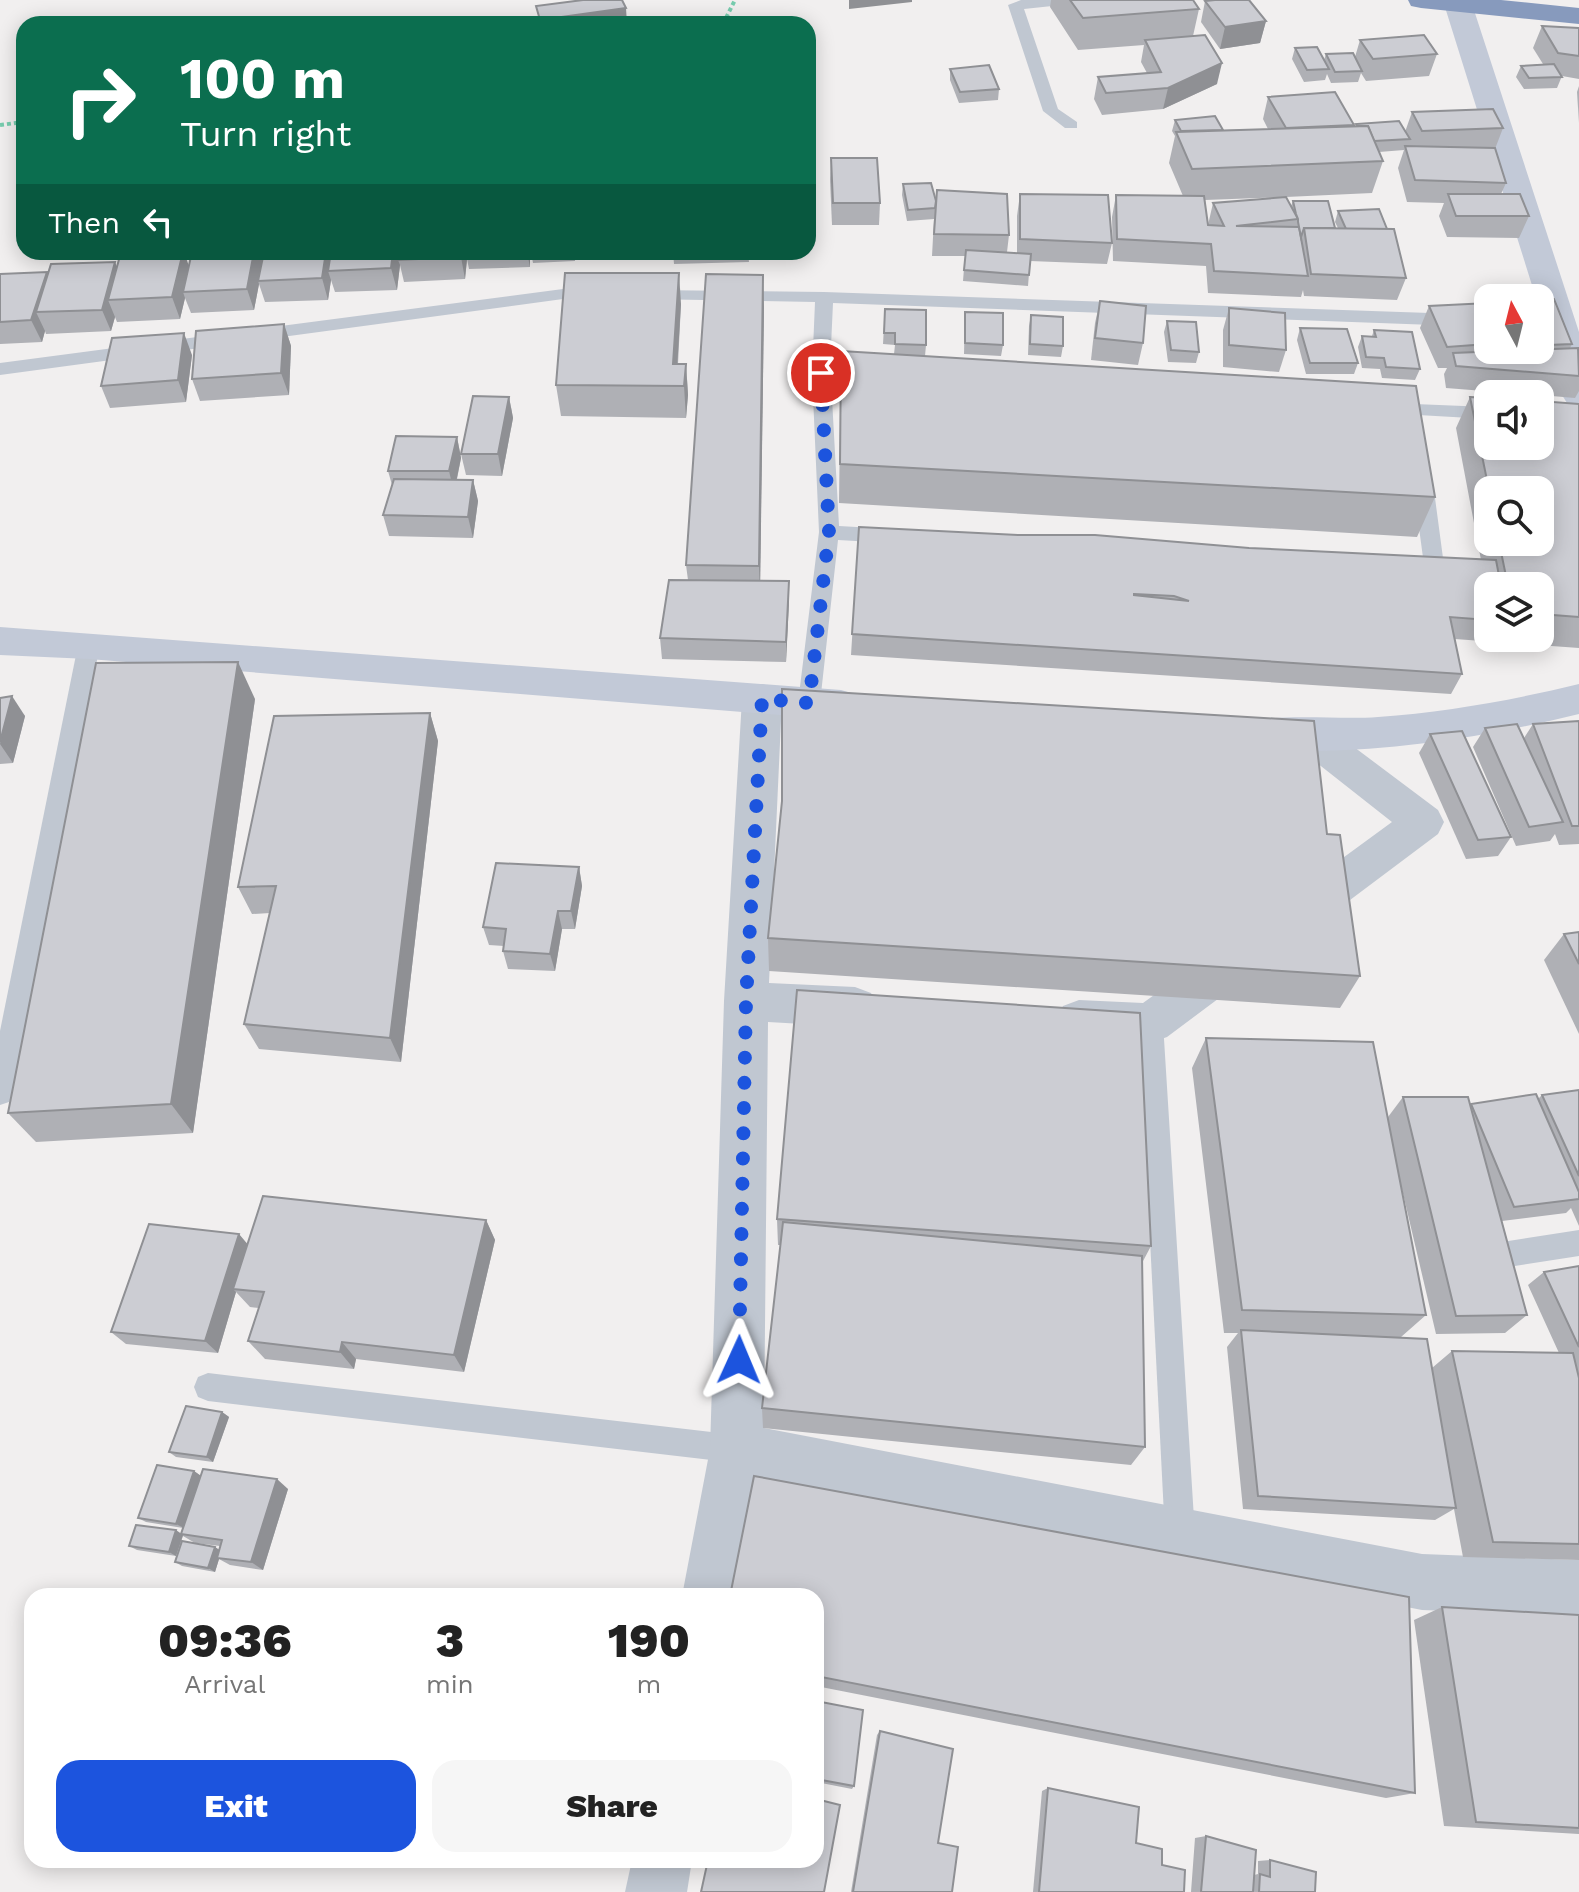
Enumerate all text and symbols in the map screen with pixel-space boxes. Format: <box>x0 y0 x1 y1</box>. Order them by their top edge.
text: 100 m <box>180 46 345 112</box>
icon: right <box>48 48 152 152</box>
text: Turn right <box>180 113 351 155</box>
icon: left <box>136 200 180 244</box>
text: Then <box>48 205 120 240</box>
north arrow <box>1474 284 1554 364</box>
map controls <box>1474 284 1554 652</box>
pin <box>787 339 855 407</box>
icon: arrive <box>799 351 843 395</box>
button: sound <box>1474 380 1554 460</box>
button: search <box>1474 476 1554 556</box>
button: layers <box>1474 572 1554 652</box>
position arrow <box>697 1318 781 1402</box>
text: 09:36 <box>158 1612 292 1669</box>
text: 3 <box>435 1612 464 1669</box>
text: 190 <box>608 1612 690 1669</box>
text: Arrival <box>184 1669 266 1699</box>
text: min <box>426 1669 474 1699</box>
text: m <box>636 1669 661 1699</box>
button: Exit <box>56 1760 416 1852</box>
button: Share <box>432 1760 792 1852</box>

